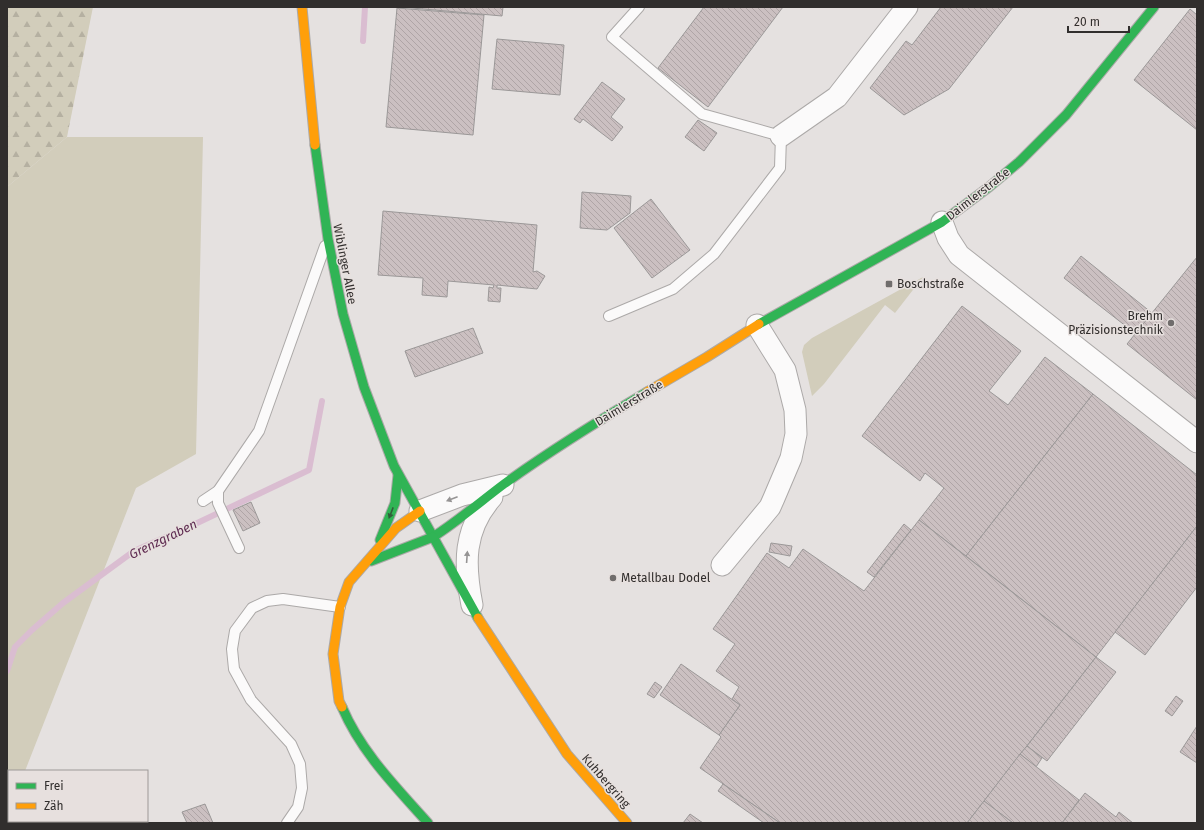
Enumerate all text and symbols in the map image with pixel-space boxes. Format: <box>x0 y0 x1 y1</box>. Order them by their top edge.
scale bar <box>1068 8 1129 34</box>
text: 20 m <box>1074 15 1100 29</box>
street label: Daimlerstraße <box>944 165 1012 223</box>
street label: Wiblinger Allee <box>330 223 360 305</box>
place label: Boschstraße <box>897 277 964 291</box>
marker: Boschstraße <box>884 279 894 289</box>
place label: Brehm Präzisionstechnik <box>1068 309 1164 337</box>
marker: Brehm Präzisionstechnik <box>1166 318 1176 328</box>
street label: Daimlerstraße <box>593 377 665 429</box>
one-way arrow <box>446 497 458 503</box>
one-way arrow <box>388 507 394 519</box>
water label: Grenzgraben <box>127 516 199 562</box>
one-way arrow <box>464 551 471 563</box>
place label: Metallbau Dodel <box>621 571 711 585</box>
marker: Metallbau Dodel <box>608 573 618 583</box>
street label: Kuhbergring <box>579 751 634 811</box>
legend <box>8 770 148 822</box>
text: Frei <box>44 779 64 793</box>
text: Zäh <box>44 799 64 813</box>

